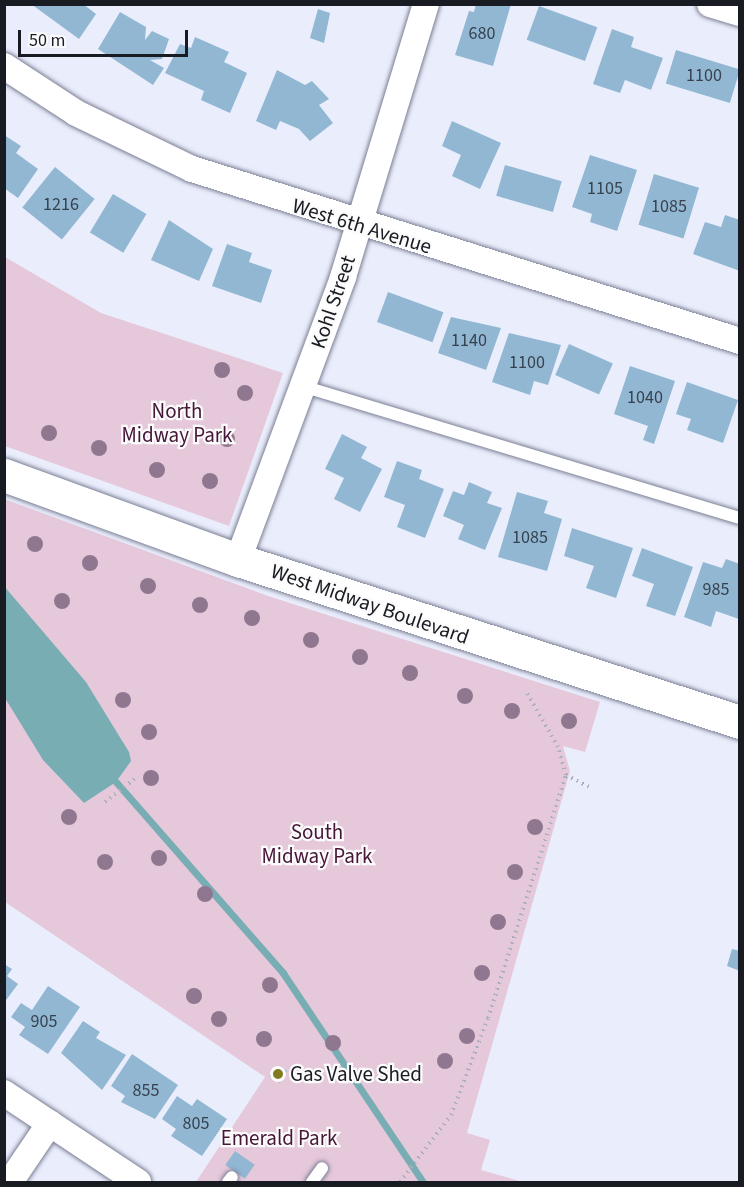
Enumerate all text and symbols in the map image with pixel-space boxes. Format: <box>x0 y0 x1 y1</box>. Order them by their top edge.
scale bar <box>21 18 190 56</box>
house number: 680 <box>469 23 495 45</box>
text: 50 m <box>29 28 65 53</box>
house number: 1100 <box>686 65 722 87</box>
house number: 1105 <box>587 178 623 200</box>
street label: West 6th Avenue <box>289 193 435 259</box>
house number: 1216 <box>43 194 79 216</box>
house number: 1085 <box>651 196 687 218</box>
street label: Kohl Street <box>305 252 361 352</box>
house number: 1140 <box>451 330 487 352</box>
house number: 1100 <box>509 352 545 374</box>
house number: 1040 <box>627 387 663 409</box>
park label: North Midway Park <box>122 398 232 448</box>
house number: 1085 <box>512 527 548 549</box>
street label: West Midway Boulevard <box>268 558 472 650</box>
house number: 985 <box>703 579 729 601</box>
park label: South Midway Park <box>262 819 372 869</box>
house number: 905 <box>31 1011 57 1033</box>
place label: Gas Valve Shed <box>290 1061 422 1087</box>
marker: Gas Valve Shed <box>271 1067 285 1081</box>
house number: 855 <box>133 1080 159 1102</box>
house number: 805 <box>183 1113 209 1135</box>
park label: Emerald Park <box>221 1125 337 1151</box>

